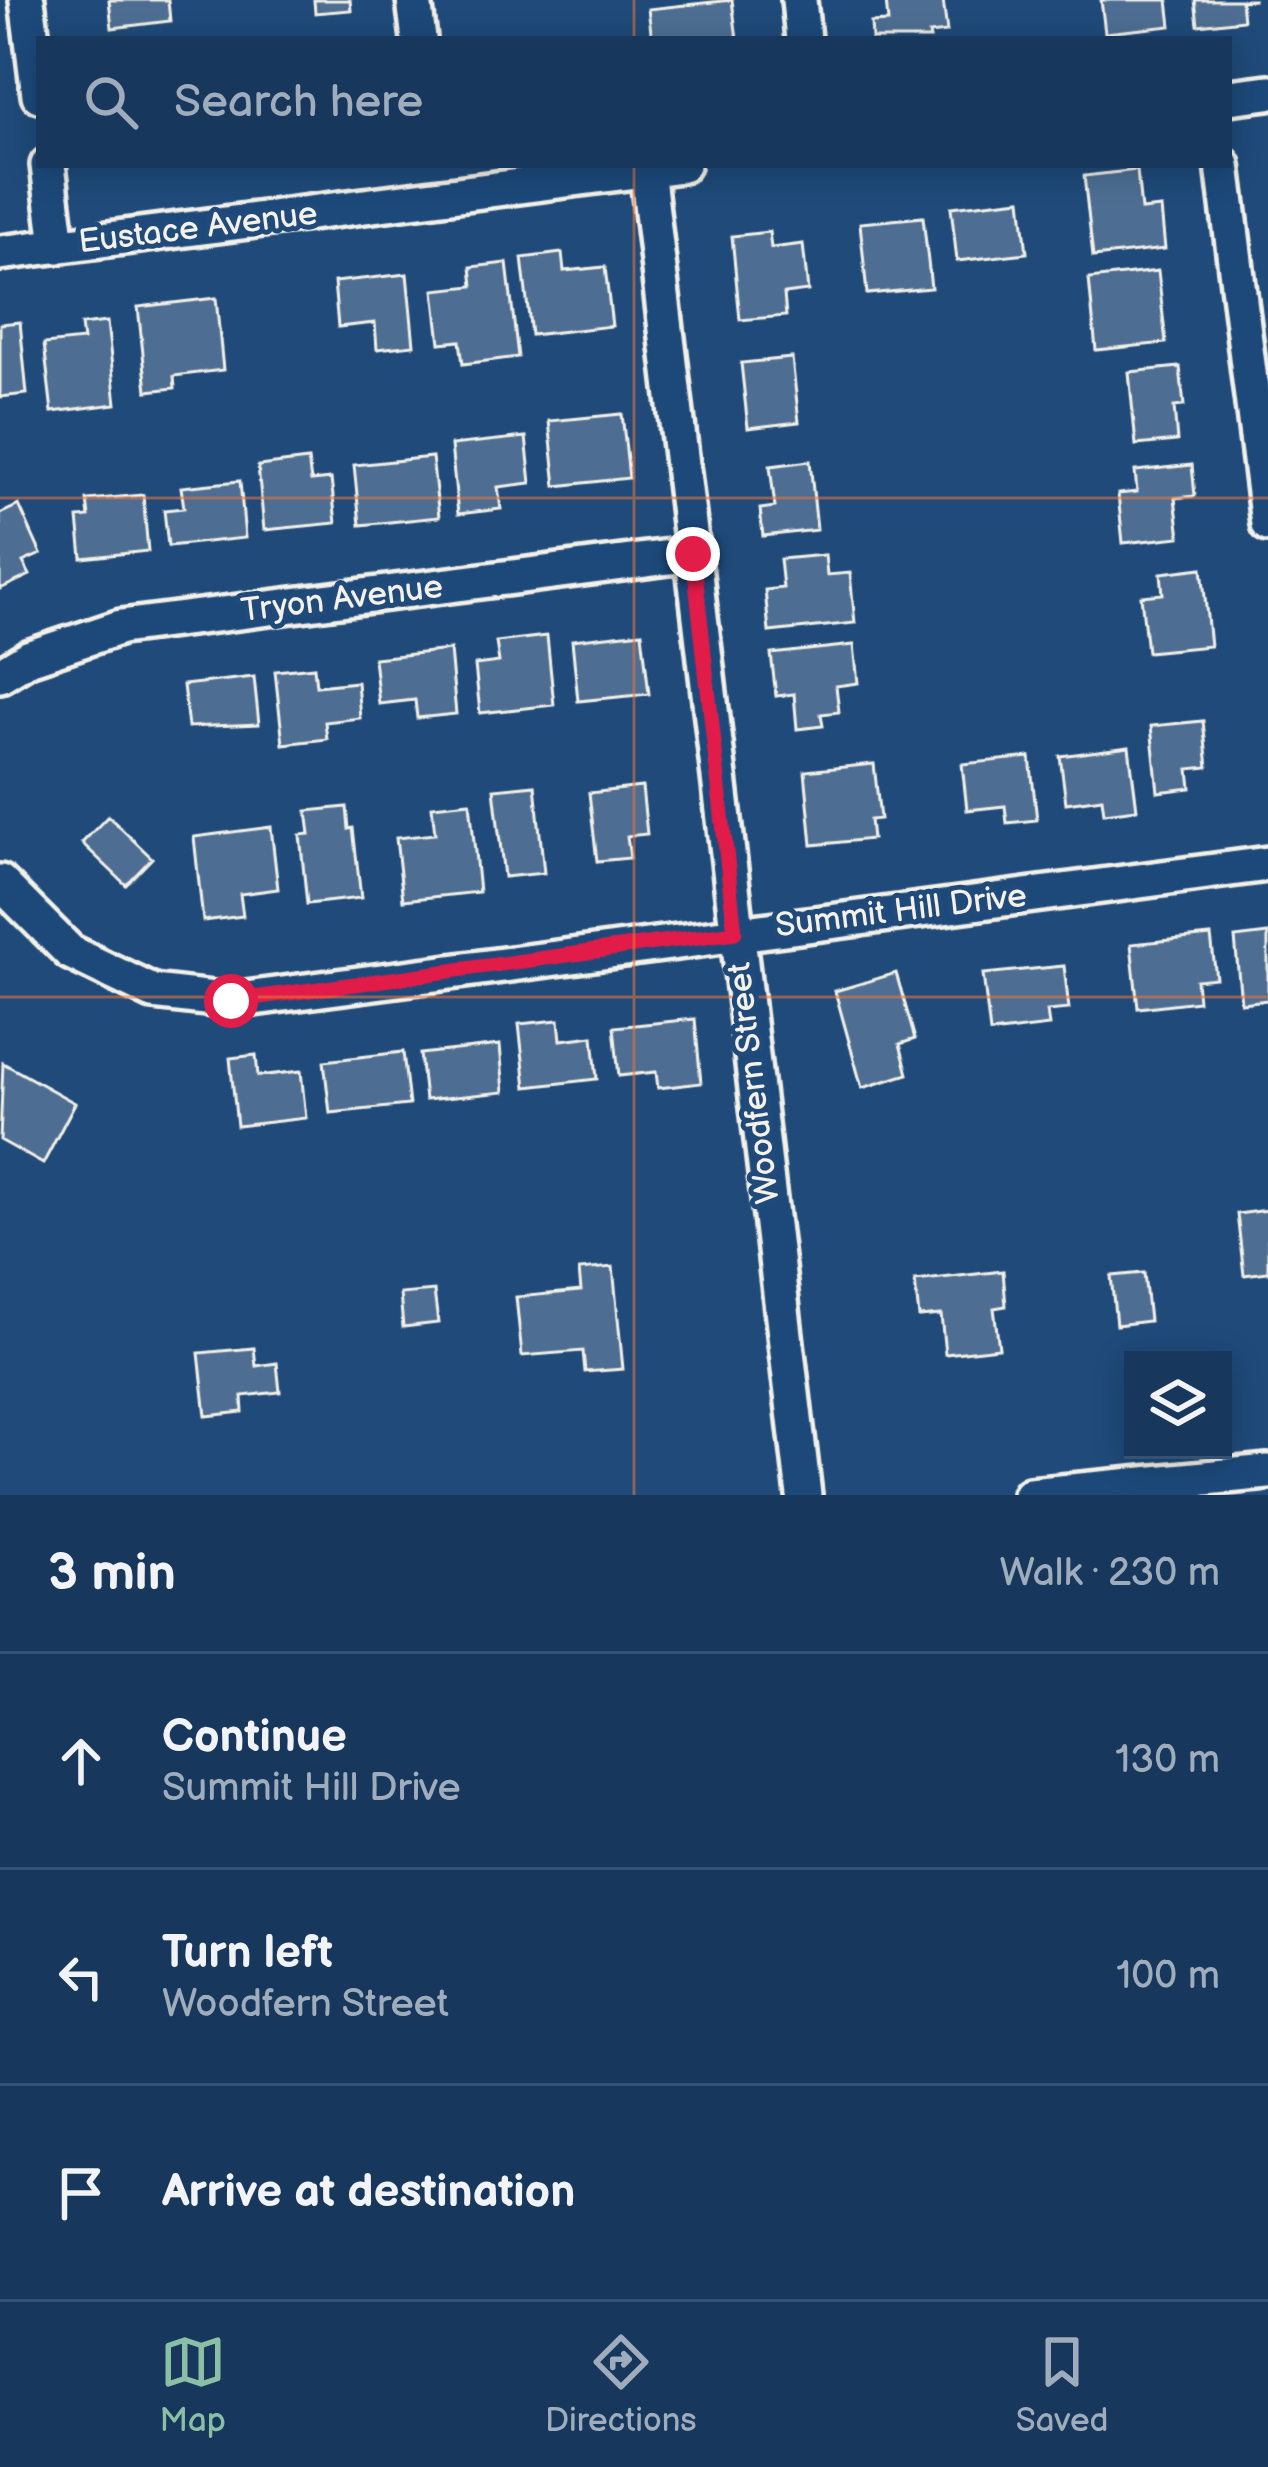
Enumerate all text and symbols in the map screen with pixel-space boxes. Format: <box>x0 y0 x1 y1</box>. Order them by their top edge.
search box <box>36 36 1232 168</box>
icon: search <box>78 69 144 135</box>
text: Search here <box>174 75 423 130</box>
street label: Eustace Avenue <box>76 194 320 262</box>
route end <box>666 527 720 581</box>
street label: Tryon Avenue <box>239 567 445 631</box>
street label: Summit Hill Drive <box>773 876 1029 946</box>
street label: Woodfern Street <box>719 960 789 1206</box>
route start <box>204 974 258 1028</box>
map controls <box>1124 1351 1232 1459</box>
button: layers <box>1124 1351 1232 1459</box>
text: 3 min <box>48 1543 176 1604</box>
text: Walk · 230 m <box>999 1550 1220 1597</box>
text: Continue <box>162 1710 347 1765</box>
icon: ahead <box>48 1728 114 1794</box>
text: 130 m <box>1115 1737 1220 1784</box>
text: Summit Hill Drive <box>162 1765 461 1812</box>
text: Turn left <box>162 1926 333 1981</box>
icon: left <box>48 1944 114 2010</box>
text: 100 m <box>1116 1953 1220 2000</box>
text: Woodfern Street <box>162 1981 449 2028</box>
icon: arrive <box>48 2160 114 2226</box>
text: Arrive at destination <box>162 2165 575 2220</box>
tab: Map <box>160 2329 226 2441</box>
tab: Directions <box>545 2329 697 2441</box>
tab: Saved <box>1016 2329 1108 2441</box>

